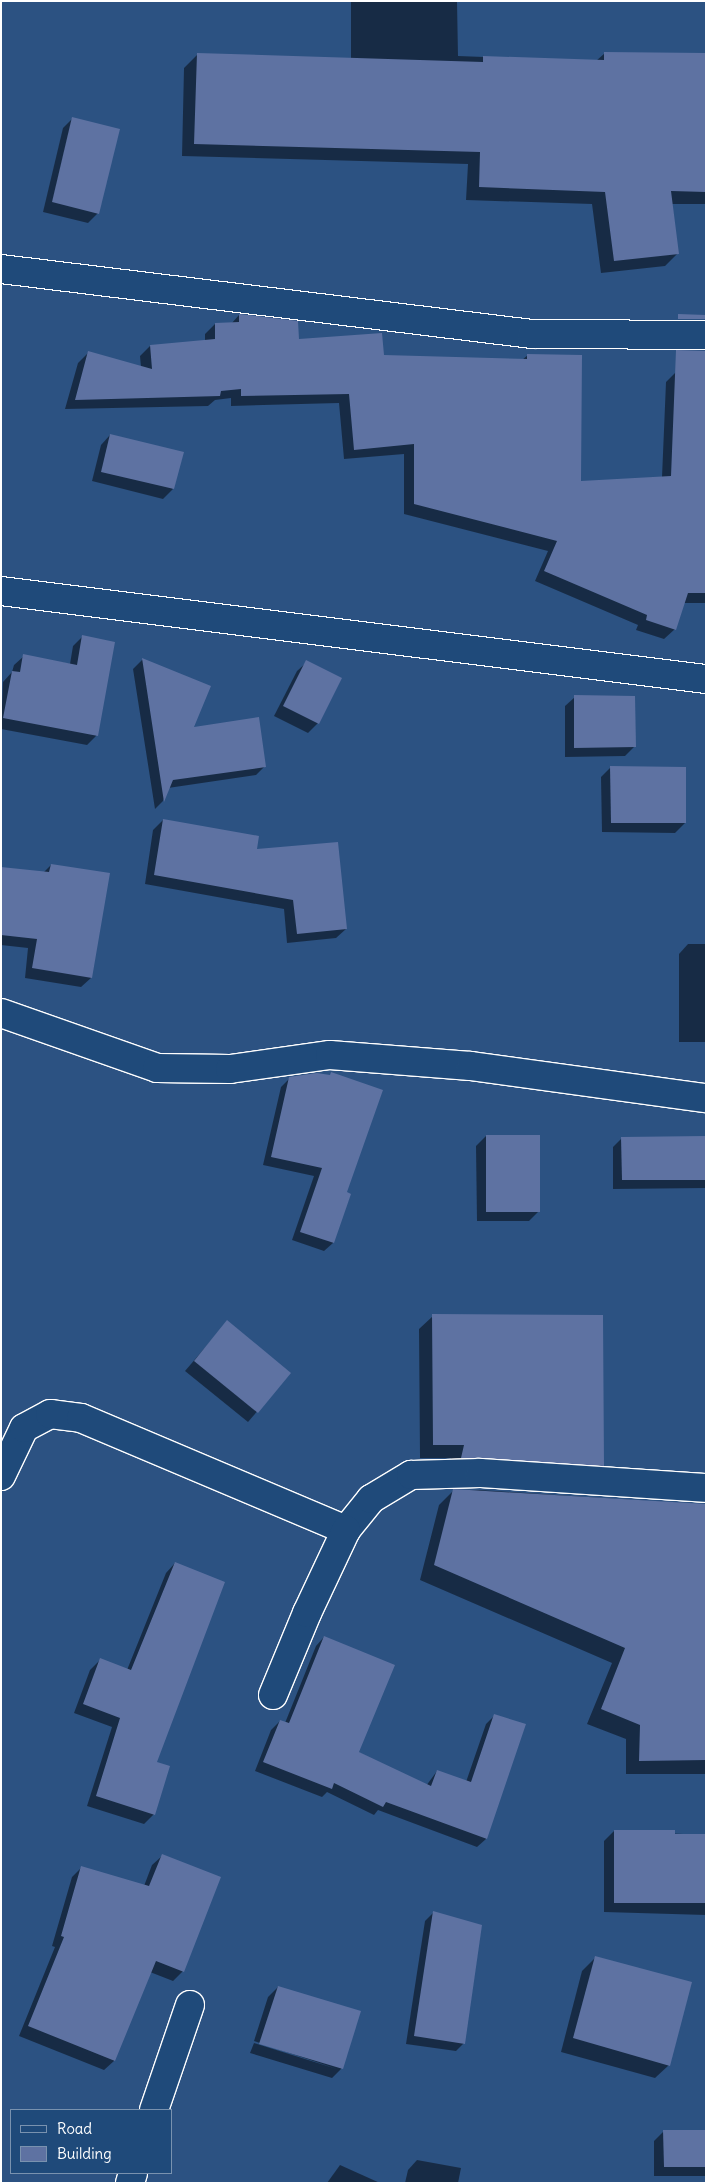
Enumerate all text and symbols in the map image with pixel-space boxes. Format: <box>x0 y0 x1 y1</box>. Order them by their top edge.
legend <box>10 2109 172 2174</box>
text: Road <box>57 2119 92 2138</box>
text: Building <box>57 2144 112 2163</box>

